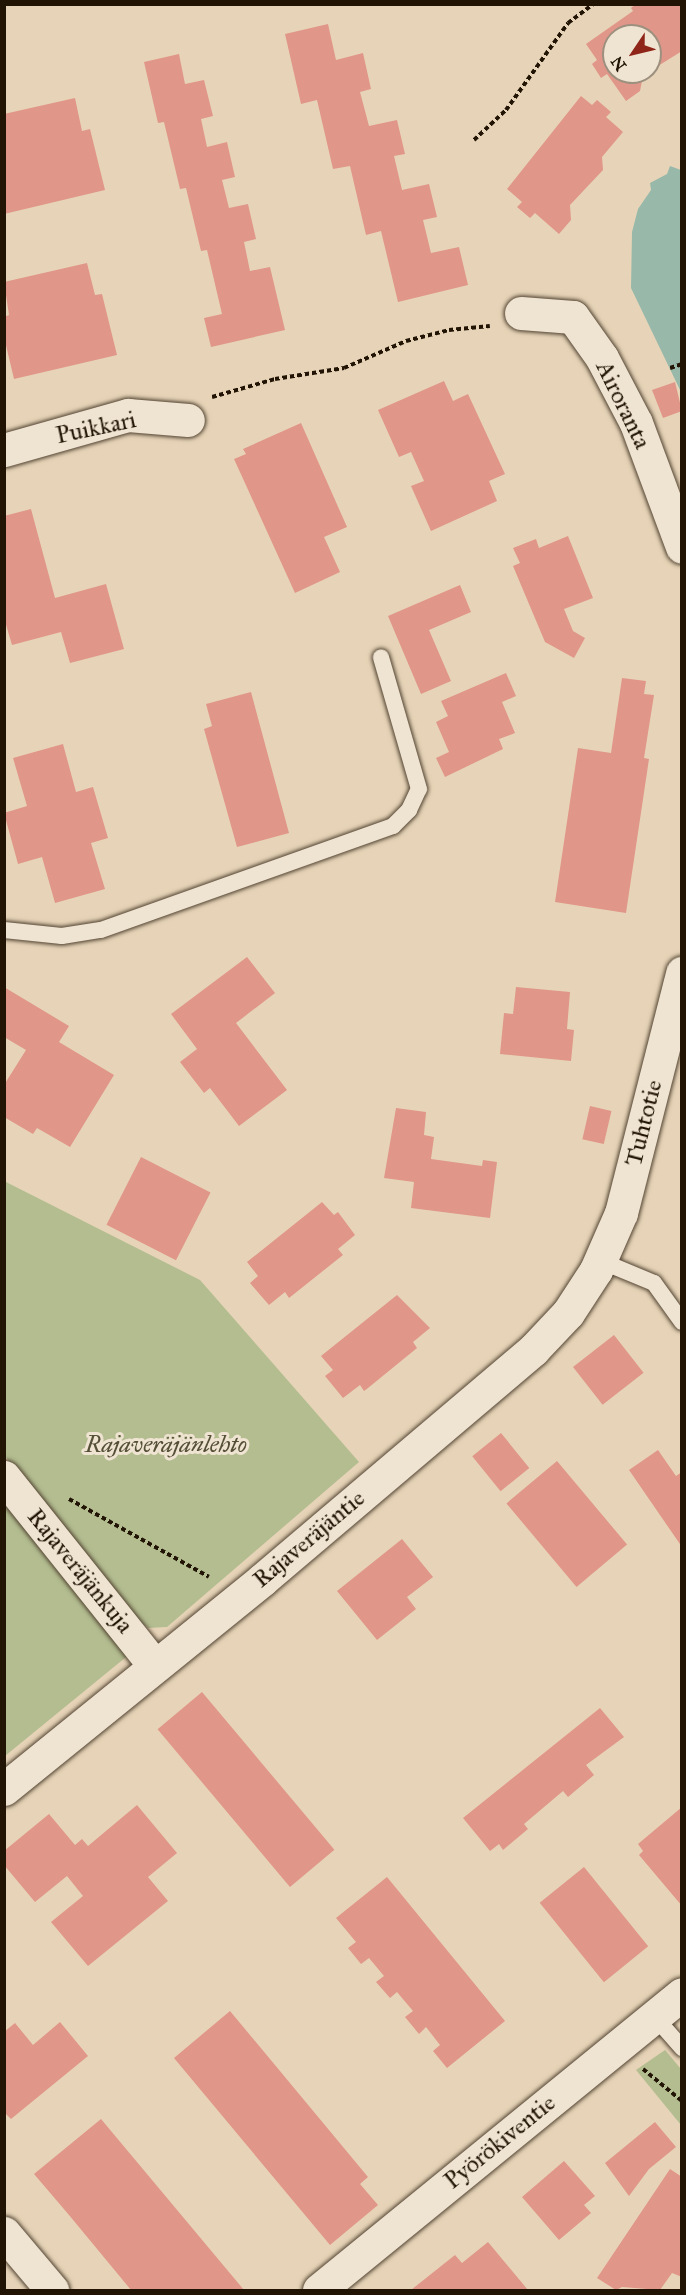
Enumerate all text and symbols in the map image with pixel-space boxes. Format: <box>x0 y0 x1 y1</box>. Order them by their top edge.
north arrow <box>602 24 662 84</box>
text: N <box>607 52 630 74</box>
street label: Airoranta <box>589 356 657 454</box>
street label: Puikkari <box>53 405 139 451</box>
street label: Tuhtotie <box>619 1077 669 1169</box>
park label: Rajaveräjänlehto <box>85 1431 247 1459</box>
street label: Rajaveräjäntie <box>247 1484 371 1594</box>
street label: Rajaveräjänkuja <box>21 1503 139 1639</box>
street label: Pyörökiventie <box>439 2088 561 2196</box>

